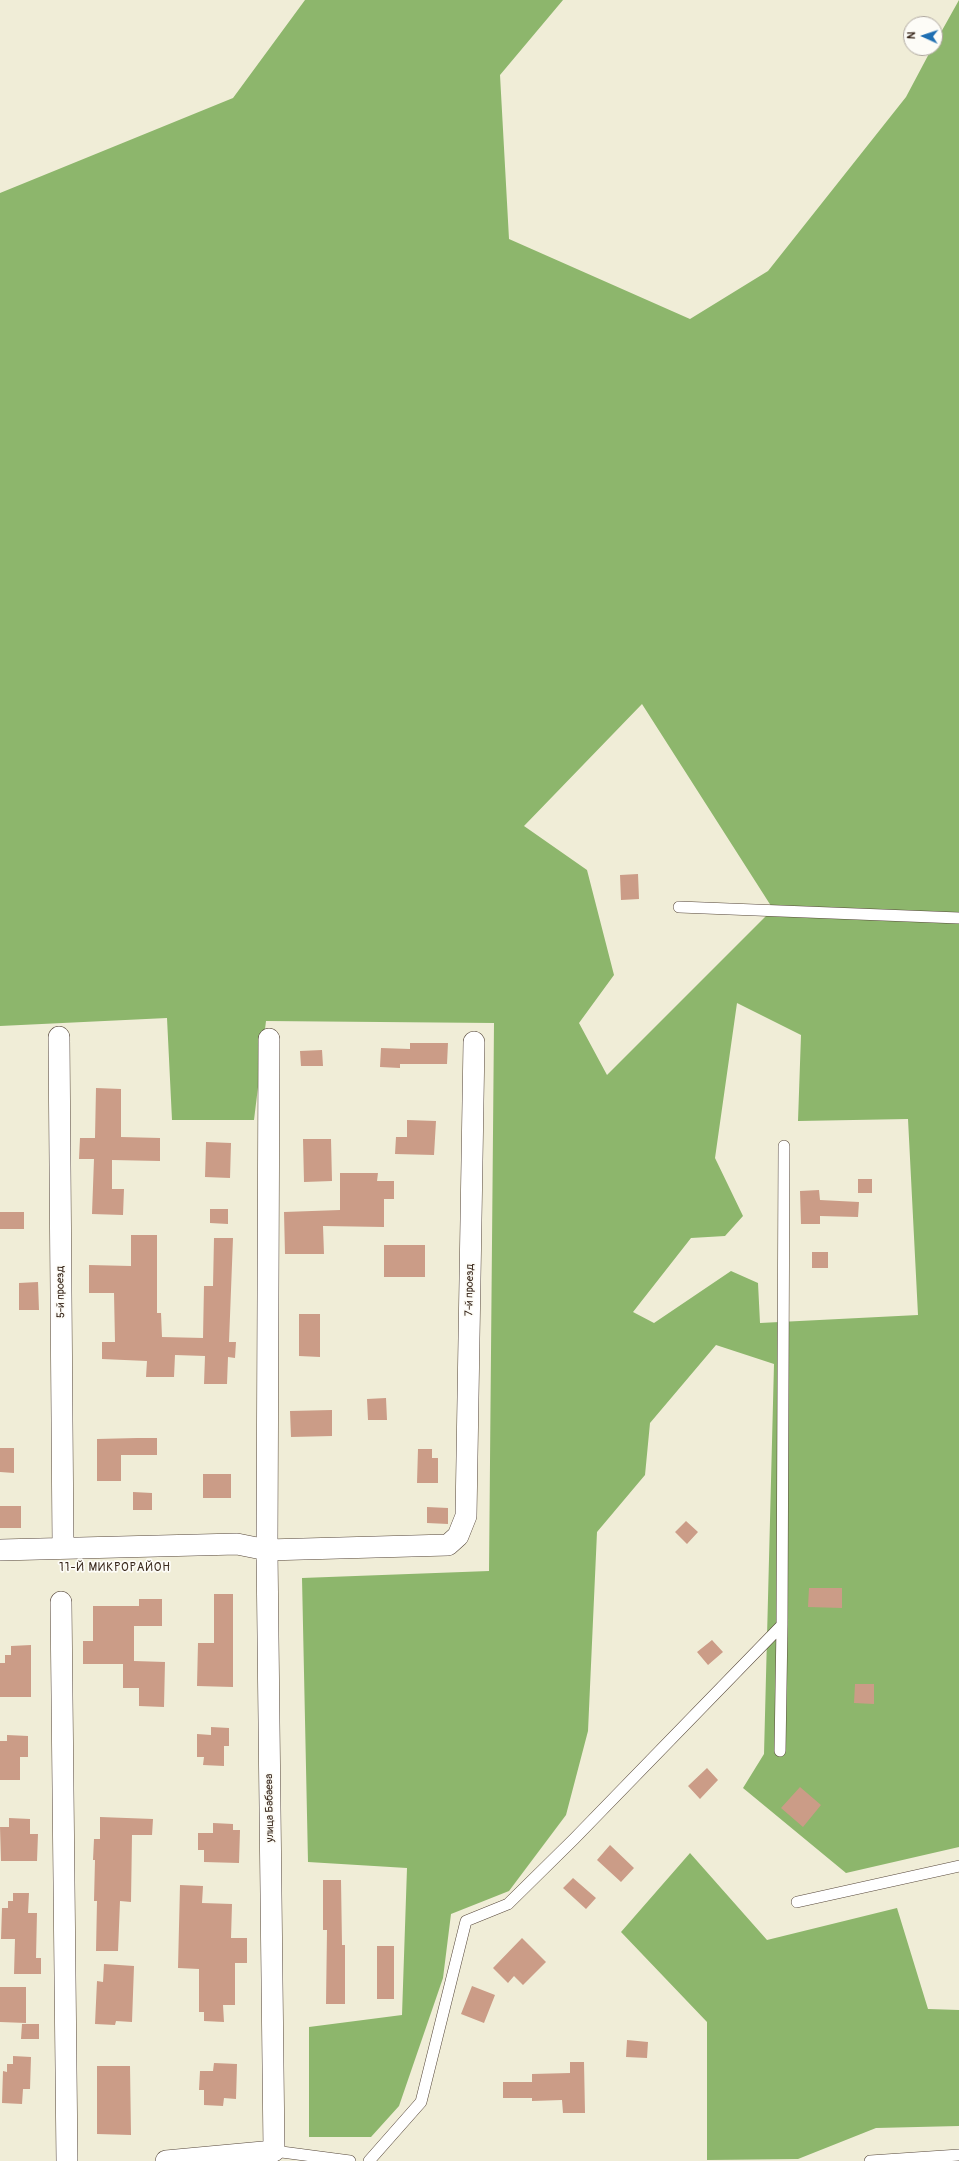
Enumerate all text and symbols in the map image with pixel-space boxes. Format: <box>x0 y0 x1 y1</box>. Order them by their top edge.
north arrow <box>903 16 943 56</box>
text: N <box>905 31 918 39</box>
street label: 7-й проезд <box>463 1264 477 1316</box>
street label: 5-й проезд <box>54 1266 68 1318</box>
district label: 11-Й МИКРОРАЙОН <box>59 1561 171 1575</box>
street label: улица Бабаева <box>263 1774 277 1842</box>

